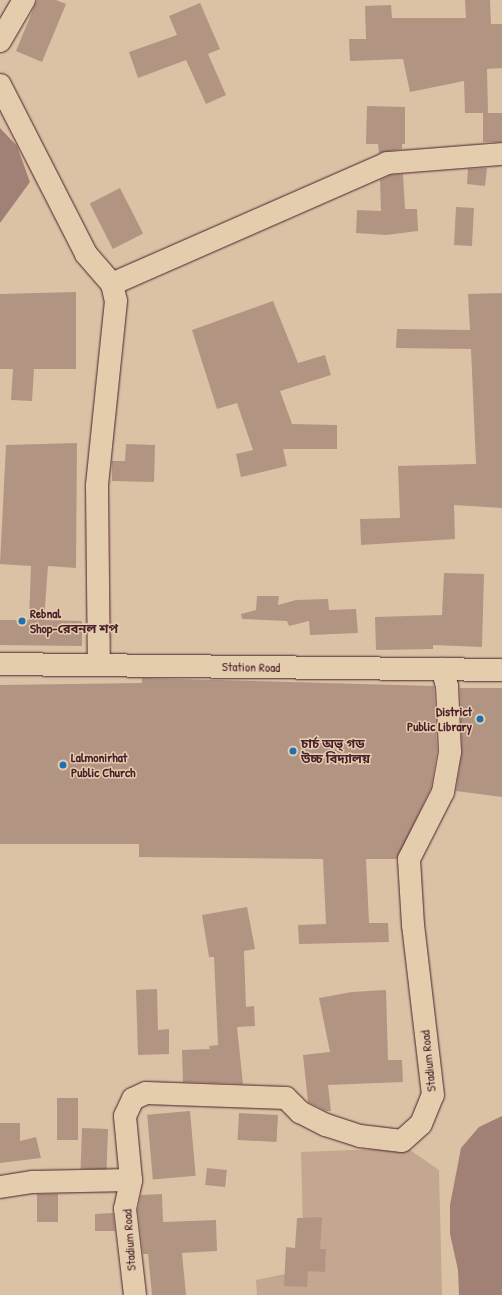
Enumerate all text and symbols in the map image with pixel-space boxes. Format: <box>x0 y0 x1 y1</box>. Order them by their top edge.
place label: Rebnal Shop-রেবনল শপ <box>30 606 118 637</box>
marker: Rebnal Shop-রেবনল শপ <box>17 616 27 626</box>
street label: Station Road <box>222 659 280 675</box>
place label: District Public Library <box>407 704 472 735</box>
marker: District Public Library <box>475 714 485 724</box>
place label: চার্চ অভ্ গড ‍উচ্চ বিদ্যালয় <box>301 736 370 767</box>
marker: চার্চ অভ্ গড ‍উচ্চ বিদ্যালয় <box>288 746 298 756</box>
place label: Lalmonirhat Public Church <box>71 750 136 781</box>
marker: Lalmonirhat Public Church <box>58 760 68 770</box>
street label: Stadium Road <box>417 1029 439 1093</box>
street label: Stadium Road <box>119 1209 139 1271</box>

